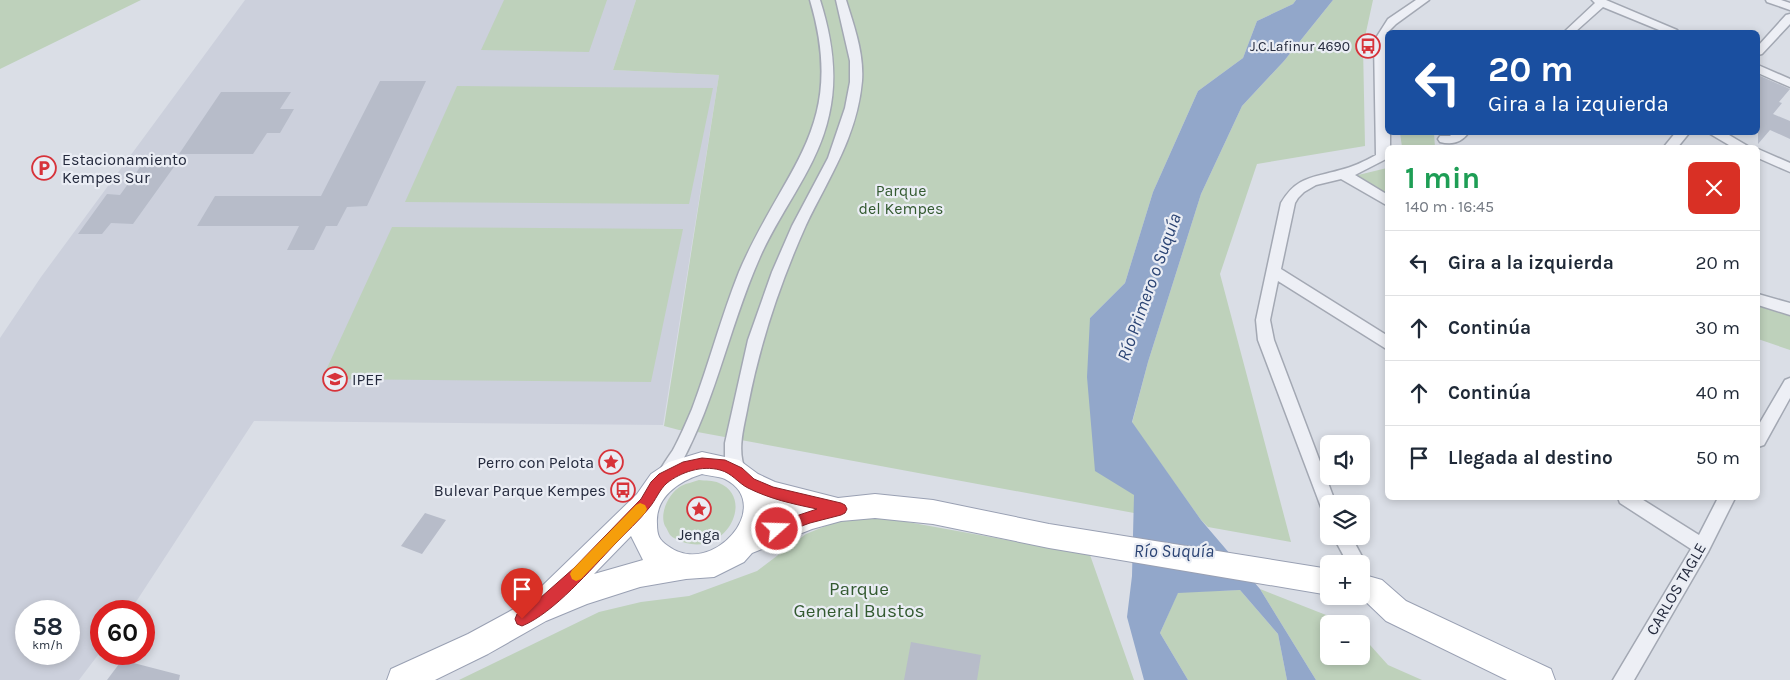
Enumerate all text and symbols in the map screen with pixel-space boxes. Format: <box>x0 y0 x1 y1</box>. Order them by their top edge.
bus stop icon: J.C.Lafinur 4690 <box>1355 33 1381 59</box>
place label: J.C.Lafinur 4690 <box>1250 38 1350 55</box>
text: 20 m <box>1488 49 1573 90</box>
icon: left <box>1405 50 1470 115</box>
text: Gira a la izquierda <box>1488 91 1669 117</box>
place label: Estacionamiento Kempes Sur <box>62 150 187 187</box>
parking icon: Estacionamiento Kempes Sur <box>31 155 57 181</box>
text: 1 min <box>1405 160 1480 196</box>
button: close <box>1688 162 1740 214</box>
park label: Parque del Kempes <box>859 181 943 218</box>
text: 140 m · 16:45 <box>1405 197 1494 216</box>
water label: Río Primero o Suquía <box>1112 210 1186 364</box>
icon: left <box>1405 249 1433 277</box>
text: Gira a la izquierda <box>1448 252 1614 274</box>
text: 20 m <box>1695 252 1740 274</box>
icon: ahead <box>1405 314 1433 342</box>
text: Continúa <box>1448 317 1531 339</box>
text: 30 m <box>1695 317 1740 339</box>
school or university icon: IPEF <box>322 366 348 392</box>
place label: IPEF <box>352 370 383 389</box>
icon: ahead <box>1405 379 1433 407</box>
text: Continúa <box>1448 382 1531 404</box>
text: 40 m <box>1696 382 1740 404</box>
map controls <box>1320 435 1370 665</box>
button: sound <box>1320 435 1370 485</box>
icon: arrive <box>1405 444 1433 472</box>
text: Llegada al destino <box>1448 447 1613 469</box>
text: 50 m <box>1696 447 1740 469</box>
place icon: Perro con Pelota <box>598 449 624 475</box>
place label: Perro con Pelota <box>477 453 594 472</box>
bus stop icon: Bulevar Parque Kempes <box>610 477 636 503</box>
place label: Bulevar Parque Kempes <box>434 481 606 500</box>
button: layers <box>1320 495 1370 545</box>
place icon: Jenga <box>686 496 712 522</box>
position arrow <box>750 502 802 554</box>
place label: Jenga <box>678 525 720 544</box>
street label: CARLOS TAGLE <box>1642 539 1710 639</box>
water label: Río Suquía <box>1134 540 1214 562</box>
button: + <box>1320 555 1370 605</box>
pin <box>501 568 543 619</box>
icon: arrive <box>508 575 536 603</box>
park label: Parque General Bustos <box>793 578 925 622</box>
speed limit sign: 60 <box>90 600 155 665</box>
text: 58 <box>32 612 63 641</box>
button: − <box>1320 615 1370 665</box>
text: km/h <box>32 638 63 652</box>

